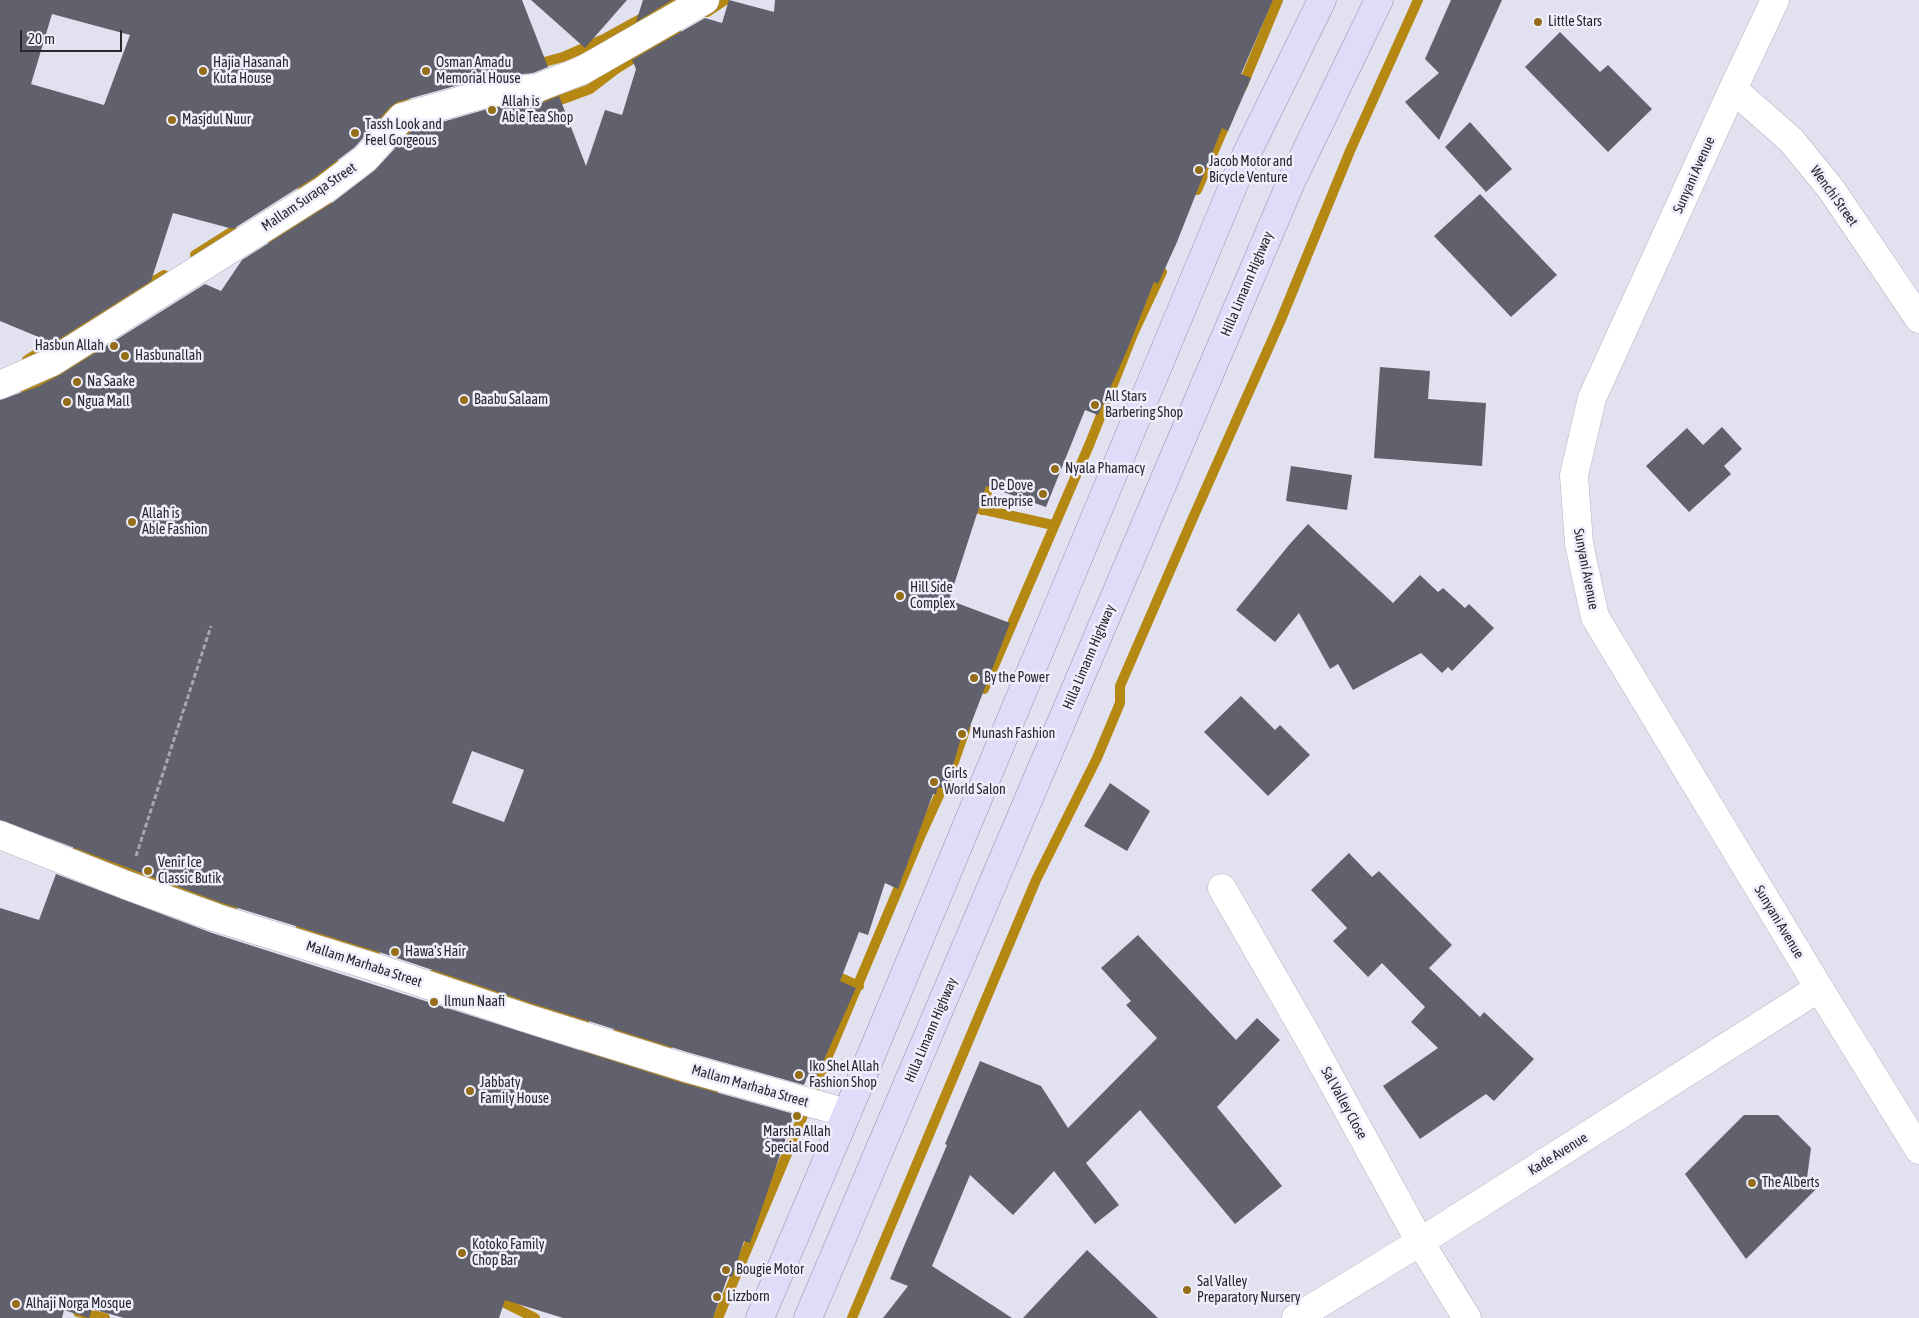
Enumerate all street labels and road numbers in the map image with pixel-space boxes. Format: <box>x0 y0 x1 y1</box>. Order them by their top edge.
street label: Sunyani Avenue <box>1670 134 1718 216</box>
street label: Mallam Suraqa Street <box>258 159 360 235</box>
street label: Wenchi Street <box>1806 162 1862 230</box>
street label: Hilla Limann Highway <box>1217 229 1277 339</box>
street label: Sunyani Avenue <box>1570 527 1602 611</box>
street label: Hilla Limann Highway <box>1059 602 1119 712</box>
street label: Sunyani Avenue <box>1751 882 1807 962</box>
street label: Mallam Marhaba Street <box>304 937 424 991</box>
street label: Hilla Limann Highway <box>901 975 961 1085</box>
street label: Mallam Marhaba Street <box>690 1061 810 1111</box>
street label: Sal Valley Close <box>1317 1064 1371 1142</box>
street label: Kade Avenue <box>1525 1129 1591 1179</box>

